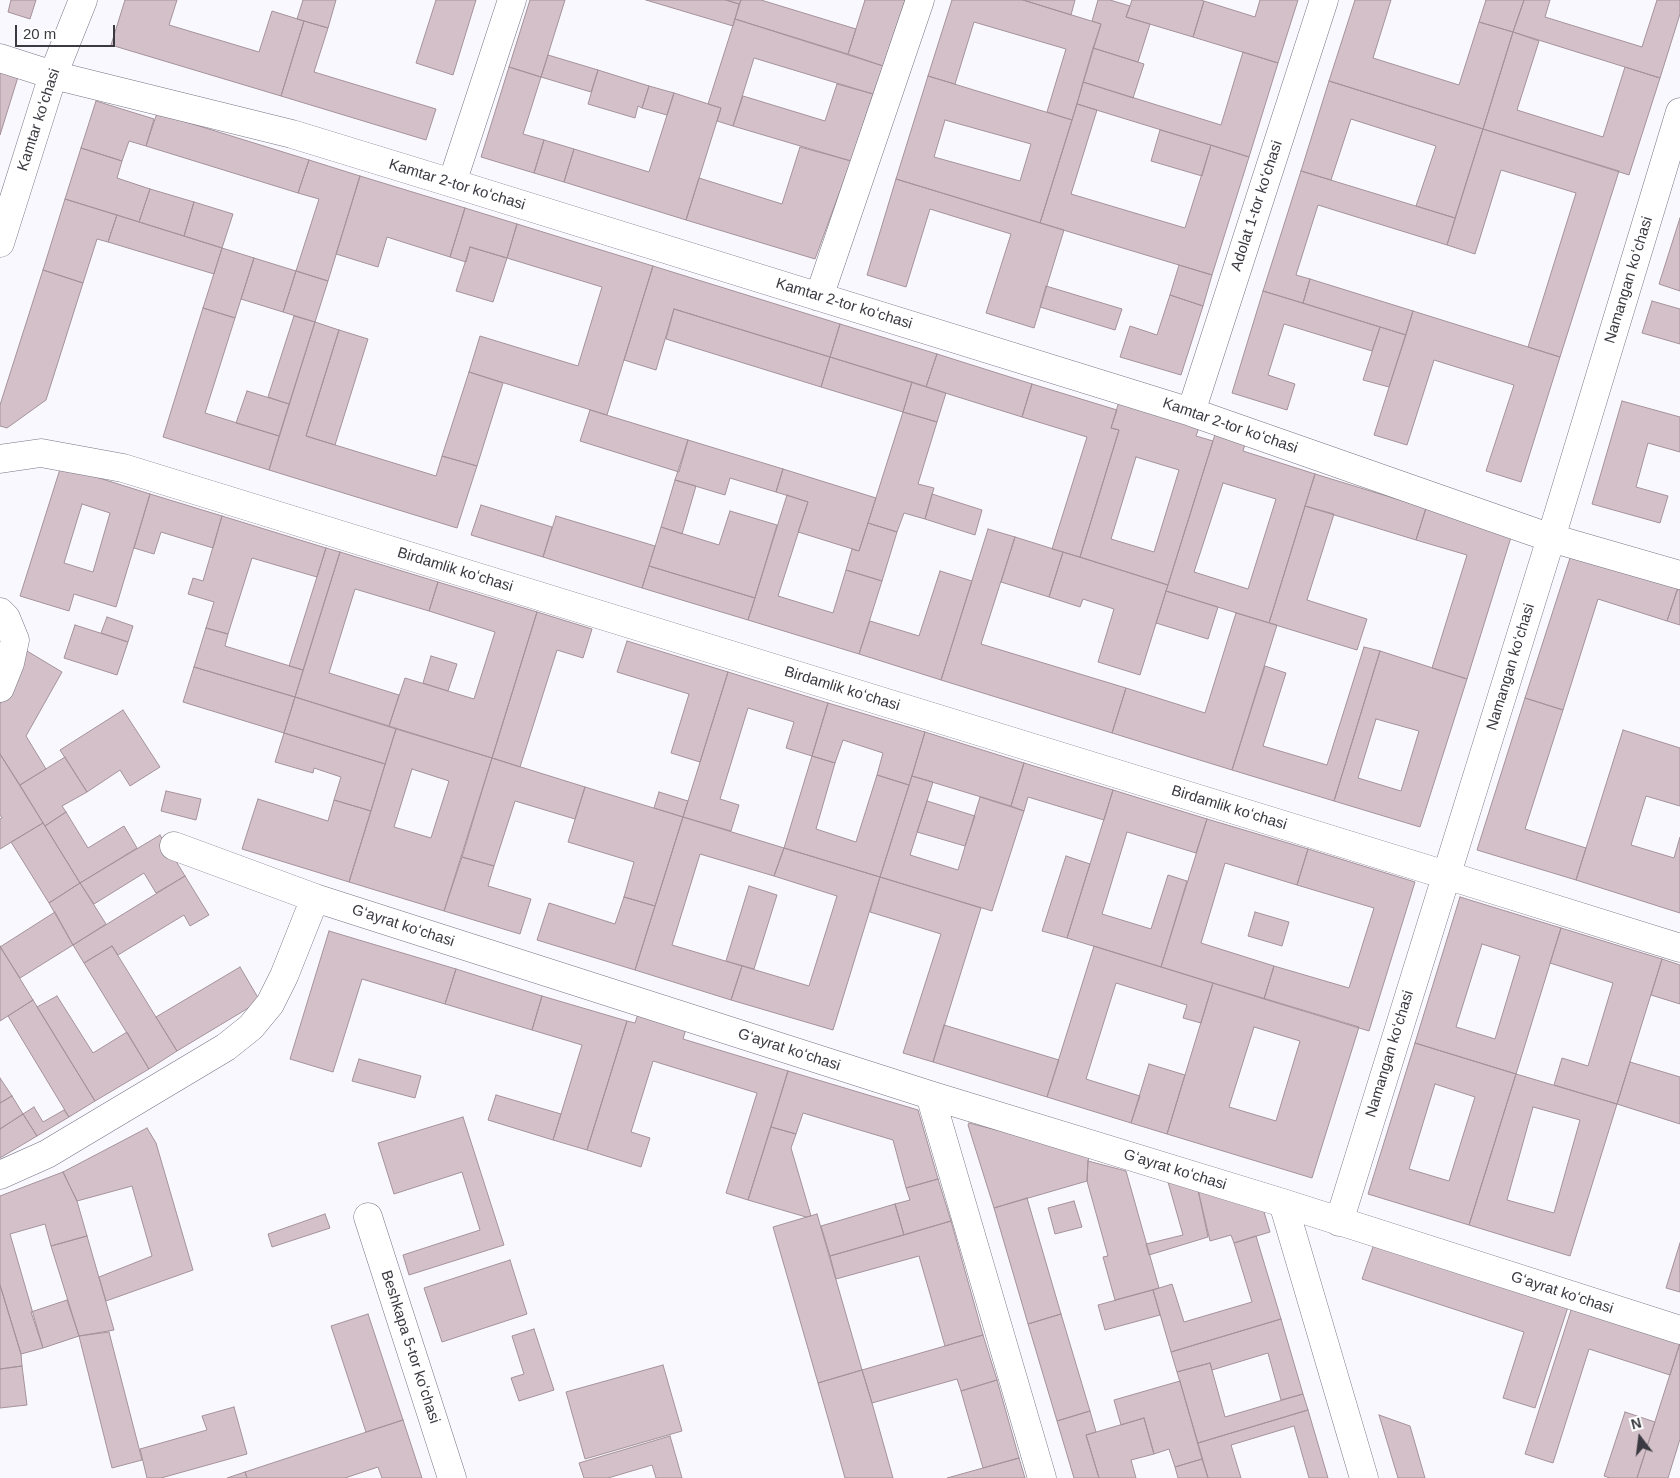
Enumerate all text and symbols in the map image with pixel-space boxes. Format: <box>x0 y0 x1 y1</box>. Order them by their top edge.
scale bar <box>18 15 118 47</box>
text: 20 m <box>23 25 56 42</box>
street label: Kamtar koʻchasi <box>14 66 64 174</box>
street label: Adolat 1-tor koʻchasi <box>1227 139 1287 273</box>
street label: Kamtar 2-tor koʻchasi <box>387 156 527 214</box>
street label: Namangan koʻchasi <box>1601 214 1657 346</box>
street label: Kamtar 2-tor koʻchasi <box>774 275 914 333</box>
street label: Kamtar 2-tor koʻchasi <box>1160 394 1300 458</box>
street label: Birdamlik koʻchasi <box>395 544 515 596</box>
street label: Namangan koʻchasi <box>1483 601 1539 733</box>
street label: Birdamlik koʻchasi <box>782 663 902 715</box>
street label: Birdamlik koʻchasi <box>1169 782 1289 834</box>
street label: Gʻayrat koʻchasi <box>349 901 457 951</box>
street label: Namangan koʻchasi <box>1362 988 1418 1120</box>
street label: Gʻayrat koʻchasi <box>735 1025 843 1075</box>
street label: Gʻayrat koʻchasi <box>1121 1146 1229 1194</box>
street label: Beshkapa 5-tor koʻchasi <box>377 1268 443 1426</box>
street label: Gʻayrat koʻchasi <box>1508 1268 1616 1318</box>
north arrow <box>1615 1413 1665 1463</box>
text: N <box>1629 1414 1643 1433</box>

